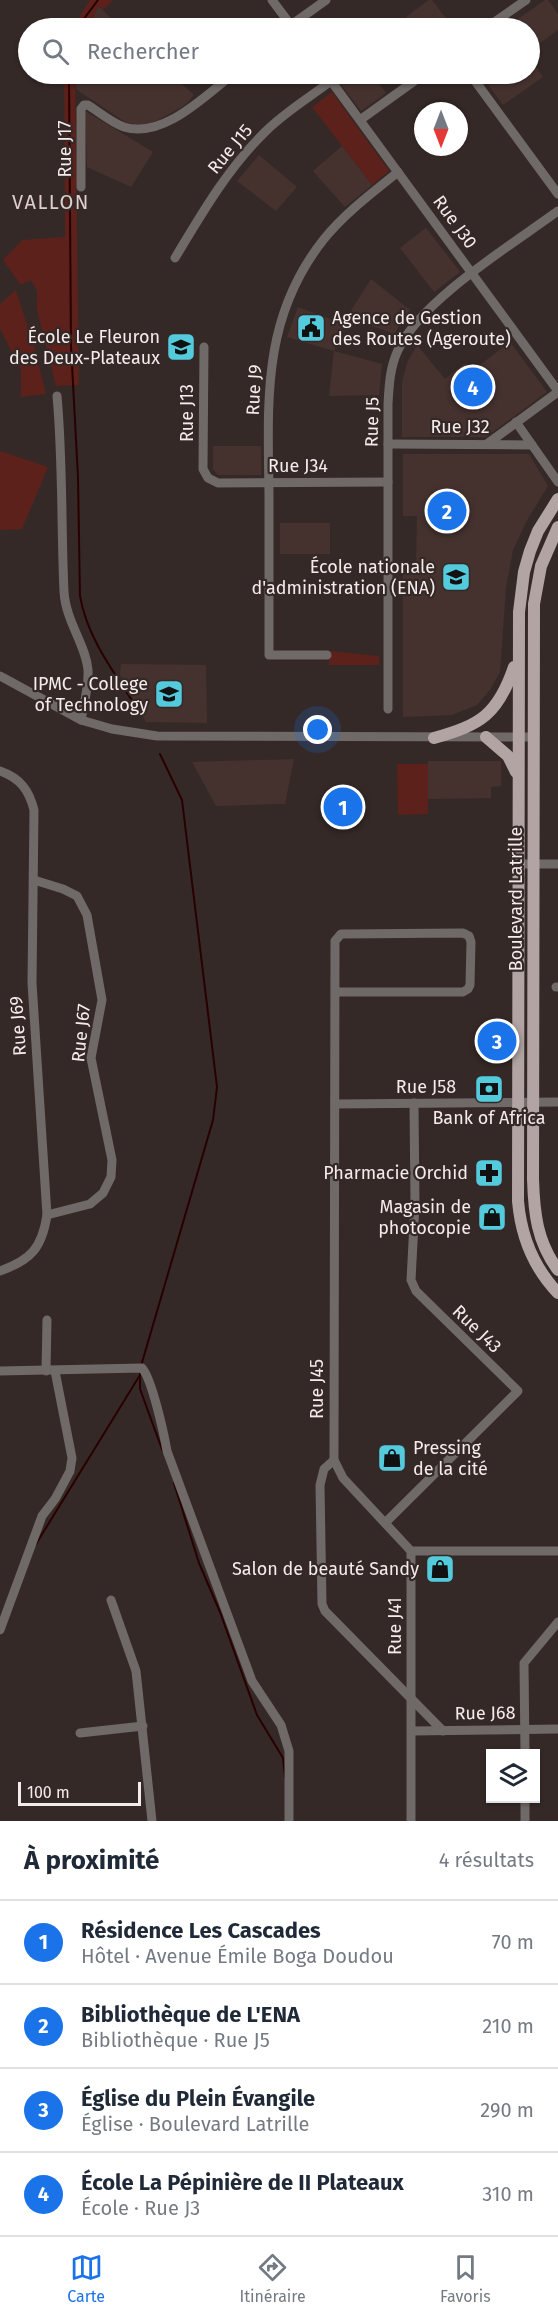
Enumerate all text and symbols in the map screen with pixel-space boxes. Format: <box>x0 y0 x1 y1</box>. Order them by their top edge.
search box <box>18 18 540 84</box>
icon: search <box>39 35 72 68</box>
text: Rechercher <box>87 38 199 65</box>
north arrow <box>414 102 468 156</box>
street label: Rue J17 <box>54 120 76 178</box>
street label: Rue J15 <box>203 120 257 178</box>
district label: VALLON <box>12 190 90 214</box>
street label: Rue J30 <box>428 191 482 253</box>
place label: Agence de Gestion des Routes (Ageroute) <box>332 307 511 350</box>
public building icon: Agence de Gestion des Routes (Ageroute) <box>295 312 327 344</box>
place label: École Le Fleuron des Deux-Plateaux <box>9 325 160 369</box>
school or university icon: École Le Fleuron des Deux-Plateaux <box>165 331 197 363</box>
street label: Rue J9 <box>242 364 266 416</box>
pin: 4 <box>454 364 492 410</box>
street label: Rue J13 <box>176 384 198 442</box>
street label: Rue J5 <box>361 397 383 447</box>
street label: Rue J32 <box>430 416 490 438</box>
street label: Rue J34 <box>268 455 328 477</box>
pin: 2 <box>428 488 466 534</box>
place label: École nationale d'administration (ENA) <box>252 555 435 599</box>
school or university icon: École nationale d'administration (ENA) <box>440 561 472 593</box>
place label: IPMC - College of Technology <box>33 673 148 716</box>
school or university icon: IPMC - College of Technology <box>153 678 185 710</box>
your location <box>303 715 332 744</box>
pin: 1 <box>324 784 362 830</box>
street label: Boulevard Latrille <box>505 827 527 971</box>
street label: Rue J69 <box>5 995 31 1057</box>
street label: Rue J67 <box>67 1003 95 1063</box>
pin: 3 <box>478 1018 516 1064</box>
bank icon: Bank of Africa <box>473 1073 505 1105</box>
street label: Rue J58 <box>396 1076 456 1098</box>
place label: Bank of Africa <box>432 1107 546 1129</box>
pharmacy icon: Pharmacie Orchid <box>473 1157 505 1189</box>
place label: Pharmacie Orchid <box>323 1162 468 1184</box>
place label: Magasin de photocopie <box>378 1196 471 1239</box>
shop icon: Magasin de photocopie <box>476 1201 508 1233</box>
street label: Rue J43 <box>448 1300 506 1358</box>
street label: Rue J45 <box>306 1359 328 1419</box>
place label: Pressing de la cité <box>413 1437 488 1480</box>
shop icon: Pressing de la cité <box>376 1442 408 1474</box>
shop icon: Salon de beauté Sandy <box>424 1553 456 1585</box>
place label: Salon de beauté Sandy <box>232 1558 419 1580</box>
street label: Rue J41 <box>384 1597 406 1655</box>
street label: Rue J68 <box>454 1701 516 1725</box>
map controls <box>486 1749 540 1803</box>
button: layers <box>486 1749 540 1803</box>
scale bar <box>18 1779 141 1806</box>
text: 100 m <box>27 1783 70 1802</box>
text: À proximité <box>24 1845 159 1876</box>
text: 4 résultats <box>439 1848 534 1872</box>
text: Résidence Les Cascades <box>81 1917 321 1944</box>
text: 1 <box>39 1930 48 1954</box>
text: 70 m <box>492 1930 534 1954</box>
text: Hôtel · Avenue Émile Boga Doudou <box>81 1944 394 1968</box>
text: Bibliothèque de L'ENA <box>81 2001 300 2028</box>
text: 2 <box>38 2014 49 2038</box>
text: 210 m <box>482 2014 534 2038</box>
text: Bibliothèque · Rue J5 <box>81 2028 270 2052</box>
text: Église du Plein Évangile <box>81 2085 315 2112</box>
text: 3 <box>38 2098 49 2122</box>
text: 290 m <box>480 2098 534 2122</box>
text: Église · Boulevard Latrille <box>81 2112 309 2136</box>
text: École La Pépinière de II Plateaux <box>81 2169 404 2196</box>
text: 4 <box>38 2182 49 2206</box>
text: 310 m <box>482 2182 534 2206</box>
text: École · Rue J3 <box>81 2196 200 2220</box>
tab: Carte <box>67 2251 105 2306</box>
tab: Itinéraire <box>239 2251 306 2306</box>
tab: Favoris <box>440 2251 491 2306</box>

